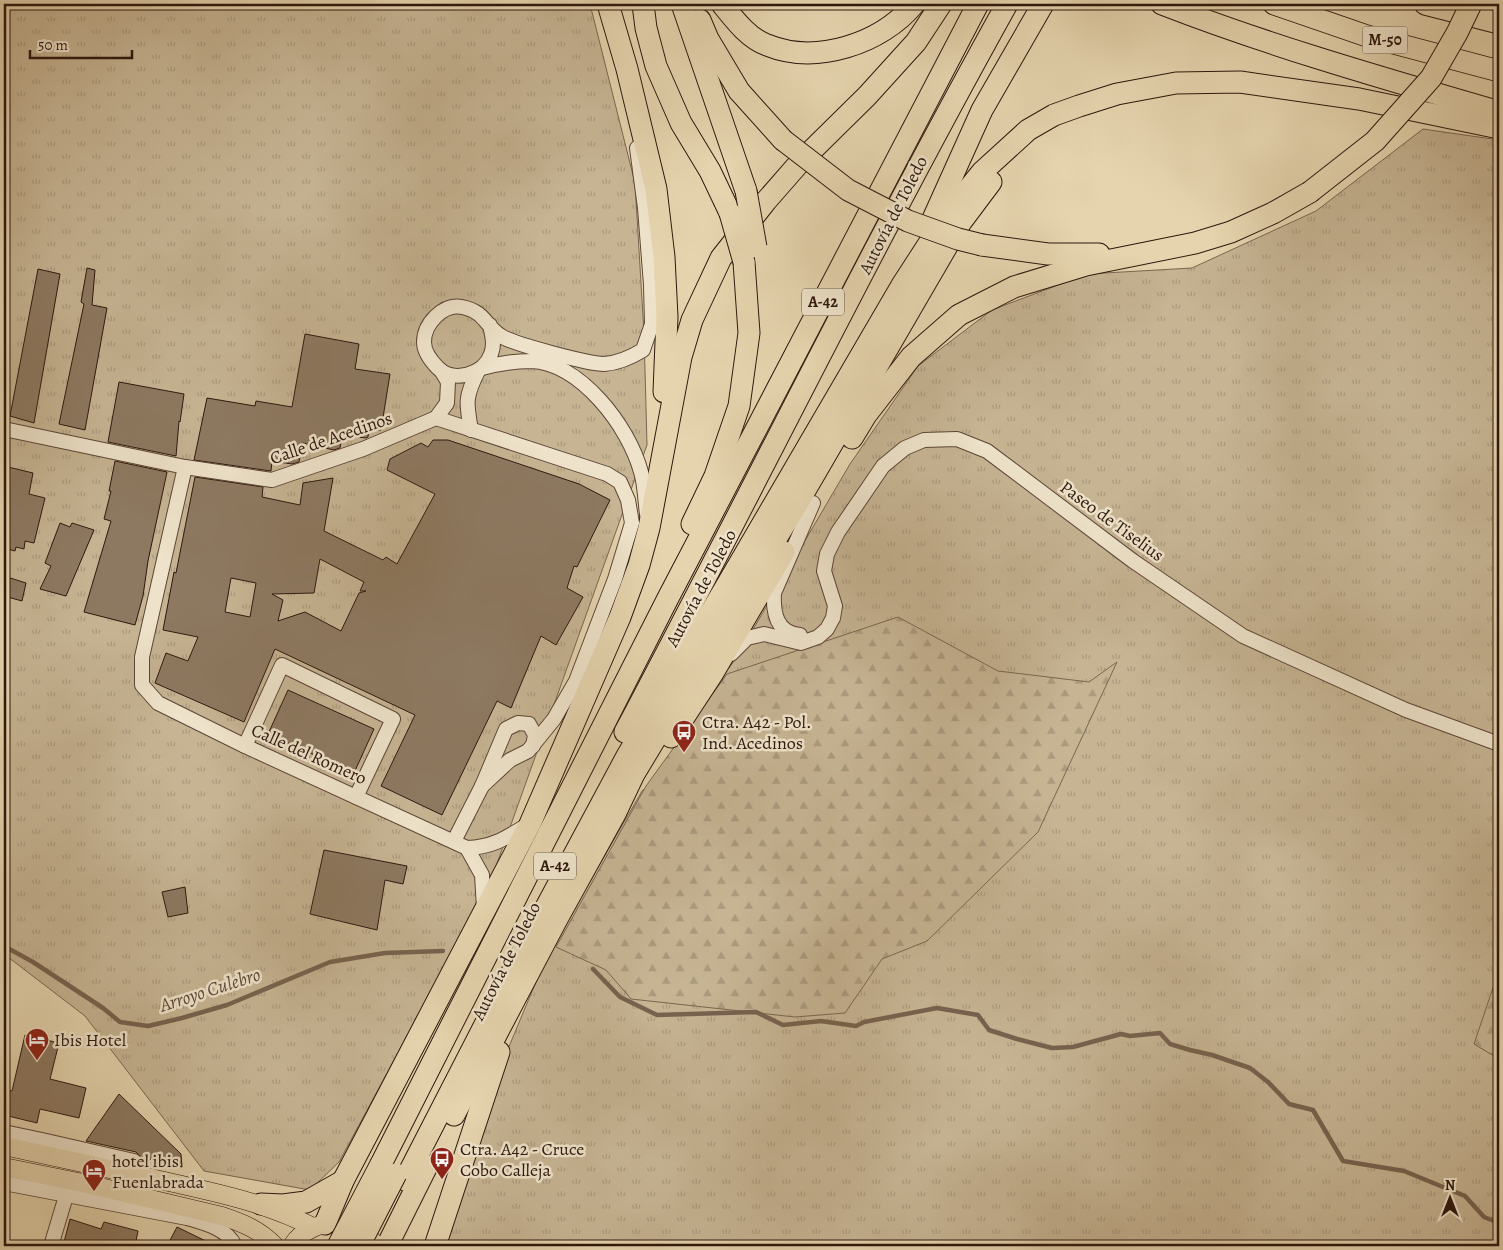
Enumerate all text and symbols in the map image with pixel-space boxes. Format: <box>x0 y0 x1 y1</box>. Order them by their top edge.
road number: M-50 <box>1362 26 1408 54</box>
scale bar <box>30 28 132 60</box>
text: 50 m <box>38 35 68 55</box>
street label: Autovía de Toledo <box>852 152 933 279</box>
road number: A-42 <box>802 288 844 316</box>
street label: Calle de Acedinos <box>267 406 395 470</box>
street label: Paseo de Tiselius <box>1055 475 1169 567</box>
street label: Autovía de Toledo <box>660 525 742 652</box>
place label: Ctra. A42 - Pol. Ind. Acedinos <box>702 710 811 755</box>
street label: Calle del Romero <box>248 718 370 790</box>
bus stop icon: Ctra. A42 - Pol. Ind. Acedinos <box>671 719 697 753</box>
road number: A-42 <box>534 852 576 879</box>
street label: Autovía de Toledo <box>465 898 546 1025</box>
water label: Arroyo Culebro <box>155 961 264 1019</box>
hotel icon: Ibis Hotel <box>24 1027 50 1061</box>
place label: Ibis Hotel <box>54 1028 127 1052</box>
place label: Ctra. A42 - Cruce Cobo Calleja <box>460 1137 584 1182</box>
bus stop icon: Ctra. A42 - Cruce Cobo Calleja <box>429 1146 455 1180</box>
place label: hotel ibis Fuenlabrada <box>112 1149 205 1194</box>
hotel icon: hotel ibis Fuenlabrada <box>81 1158 107 1192</box>
north arrow <box>1426 1172 1476 1222</box>
text: N <box>1445 1176 1455 1195</box>

